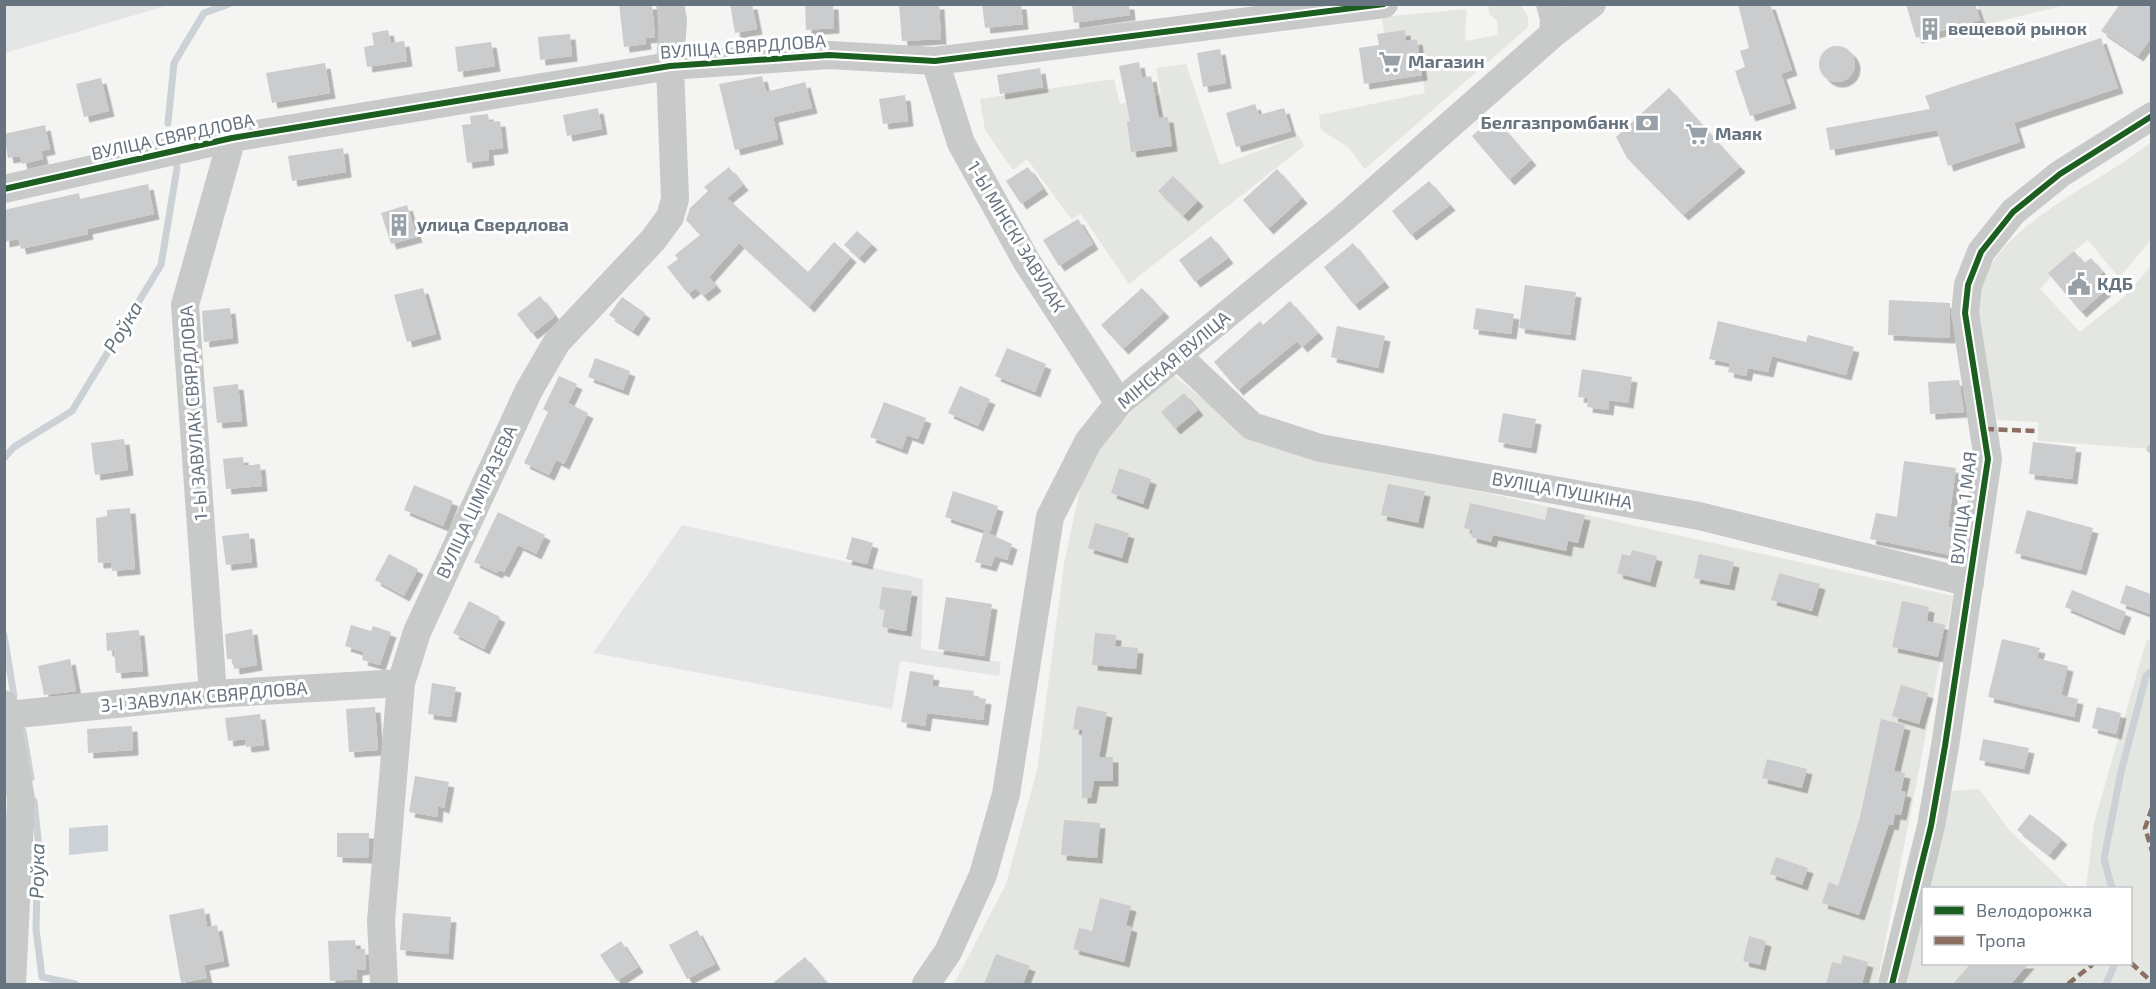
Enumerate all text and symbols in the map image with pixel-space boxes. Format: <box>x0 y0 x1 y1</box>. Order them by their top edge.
building icon: вещевой рынок <box>1917 16 1943 42</box>
place label: вещевой рынок <box>1948 17 2087 39</box>
street label: ВУЛІЦА СВЯРДЛОВА <box>659 29 827 63</box>
supermarket icon: Магазин <box>1377 49 1403 75</box>
place label: Магазин <box>1408 50 1485 72</box>
street label: ВУЛІЦА СВЯРДЛОВА <box>89 108 257 164</box>
bank icon: Белгазпромбанк <box>1634 110 1660 136</box>
place label: Белгазпромбанк <box>1481 111 1629 133</box>
supermarket icon: Маяк <box>1684 121 1710 147</box>
place label: Маяк <box>1715 122 1762 144</box>
street label: 1-Ы МІНСКІ ЗАВУЛАК <box>963 157 1071 316</box>
building icon: улица Свердлова <box>386 212 412 238</box>
place label: улица Свердлова <box>417 213 569 235</box>
public building icon: КДБ <box>2066 271 2092 297</box>
place label: КДБ <box>2097 272 2133 294</box>
water label: Роўка <box>97 296 147 357</box>
street label: 1-Ы ЗАВУЛАК СВЯРДЛОВА <box>174 304 211 521</box>
street label: МІНСКАЯ ВУЛІЦА <box>1113 305 1235 413</box>
street label: ВУЛІЦА ЦІМІРАЗЕВА <box>431 421 522 582</box>
street label: ВУЛІЦА 1 МАЯ <box>1945 450 1981 566</box>
street label: ВУЛІЦА ПУШКІНА <box>1490 467 1635 513</box>
street label: 3-І ЗАВУЛАК СВЯРДЛОВА <box>99 676 309 716</box>
water label: Роўка <box>24 843 48 899</box>
legend <box>1922 887 2132 965</box>
text: Велодорожка <box>1976 899 2092 921</box>
text: Тропа <box>1976 929 2026 951</box>

